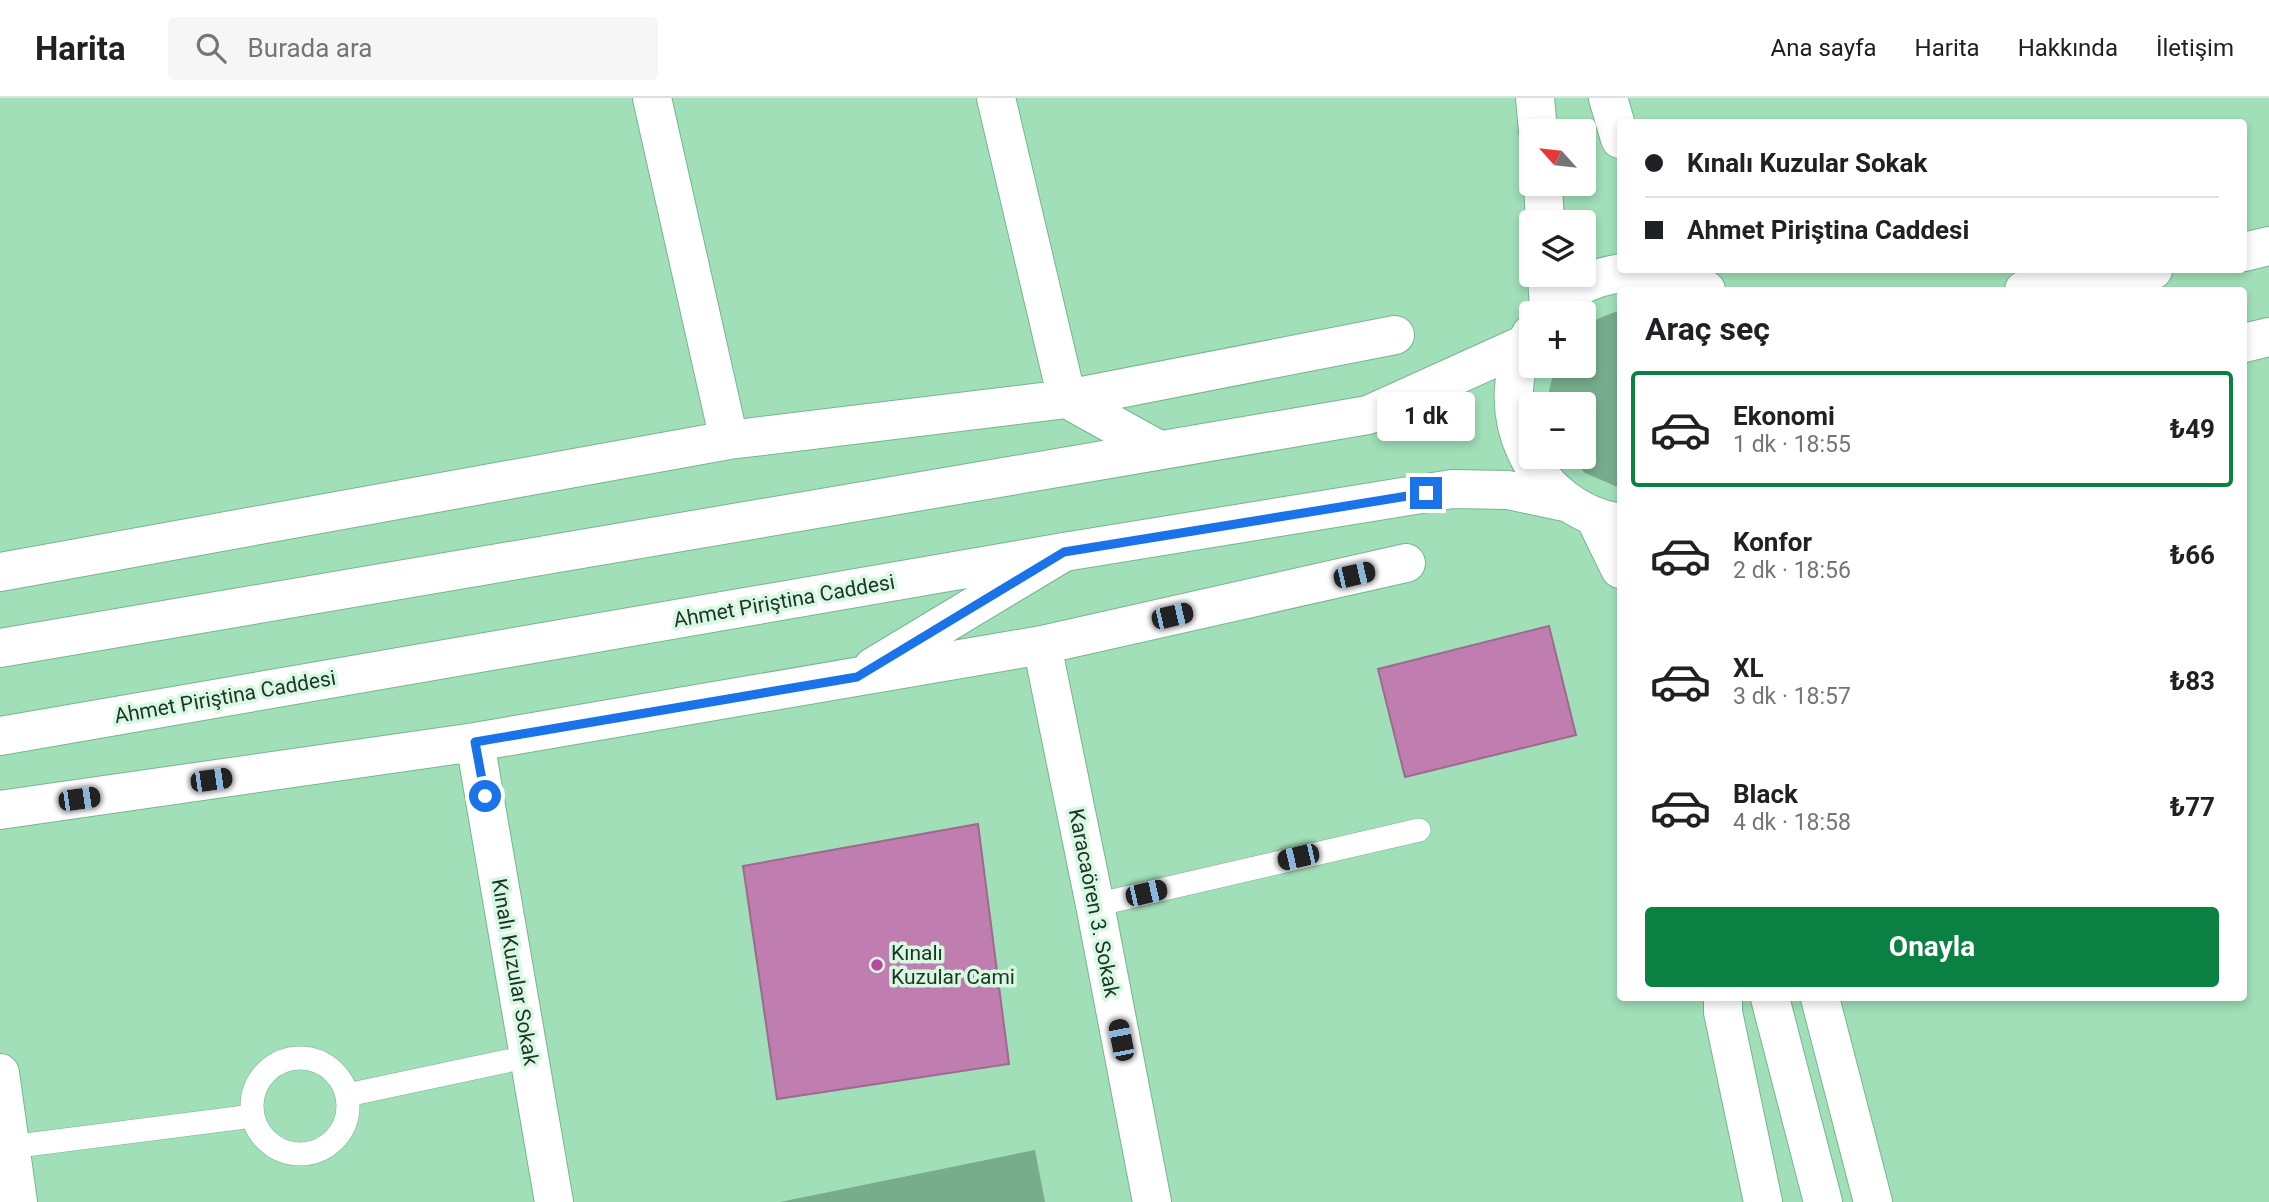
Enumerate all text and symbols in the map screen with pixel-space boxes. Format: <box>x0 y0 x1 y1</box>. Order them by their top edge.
search box <box>168 17 658 80</box>
text: Harita <box>35 29 126 68</box>
icon: search <box>192 29 230 67</box>
text: Burada ara <box>248 33 372 63</box>
text: Ana sayfa <box>1771 34 1877 62</box>
text: Harita <box>1915 34 1980 62</box>
text: Hakkında <box>2018 34 2118 62</box>
text: İletişim <box>2156 34 2234 62</box>
north arrow <box>1519 119 1596 196</box>
map controls <box>1519 119 1596 469</box>
text: Kınalı Kuzular Sokak <box>1687 148 1927 178</box>
button: layers <box>1519 210 1596 287</box>
text: Ahmet Piriştina Caddesi <box>1687 215 1969 245</box>
button: + <box>1519 301 1596 378</box>
text: Araç seç <box>1645 310 1770 348</box>
callout: 1 dk <box>1377 392 1475 440</box>
button: − <box>1519 392 1596 469</box>
icon: car <box>1649 398 1712 461</box>
text: Ekonomi <box>1733 401 1835 431</box>
text: 1 dk <box>1404 403 1448 430</box>
text: ₺49 <box>2170 414 2215 444</box>
text: 1 dk · 18:55 <box>1733 431 1851 458</box>
route end <box>1410 477 1442 509</box>
icon: car <box>1649 524 1712 587</box>
text: Konfor <box>1733 527 1812 557</box>
text: ₺66 <box>2170 540 2215 570</box>
text: 2 dk · 18:56 <box>1733 557 1851 584</box>
car <box>1332 560 1377 590</box>
street label: Ahmet Piriştina Caddesi <box>671 570 897 632</box>
car <box>1150 601 1195 631</box>
icon: car <box>1649 650 1712 713</box>
text: XL <box>1733 653 1764 683</box>
street label: Ahmet Piriştina Caddesi <box>112 666 338 728</box>
text: ₺83 <box>2170 666 2215 696</box>
text: 3 dk · 18:57 <box>1733 683 1851 710</box>
car <box>189 767 234 793</box>
icon: car <box>1649 776 1712 839</box>
text: Black <box>1733 779 1798 809</box>
route start <box>469 780 501 812</box>
car <box>57 786 102 812</box>
text: ₺77 <box>2170 792 2215 822</box>
street label: Karacaören 3. Sokak <box>1064 807 1124 1000</box>
text: 4 dk · 18:58 <box>1733 809 1851 836</box>
car <box>1276 842 1321 872</box>
street label: Kınalı Kuzular Sokak <box>487 877 543 1068</box>
car <box>1124 878 1169 908</box>
button: Onayla <box>1645 907 2219 987</box>
place label: Kınalı Kuzular Cami <box>891 941 1015 989</box>
marker: Kınalı Kuzular Cami <box>869 957 885 973</box>
car <box>1107 1017 1136 1063</box>

